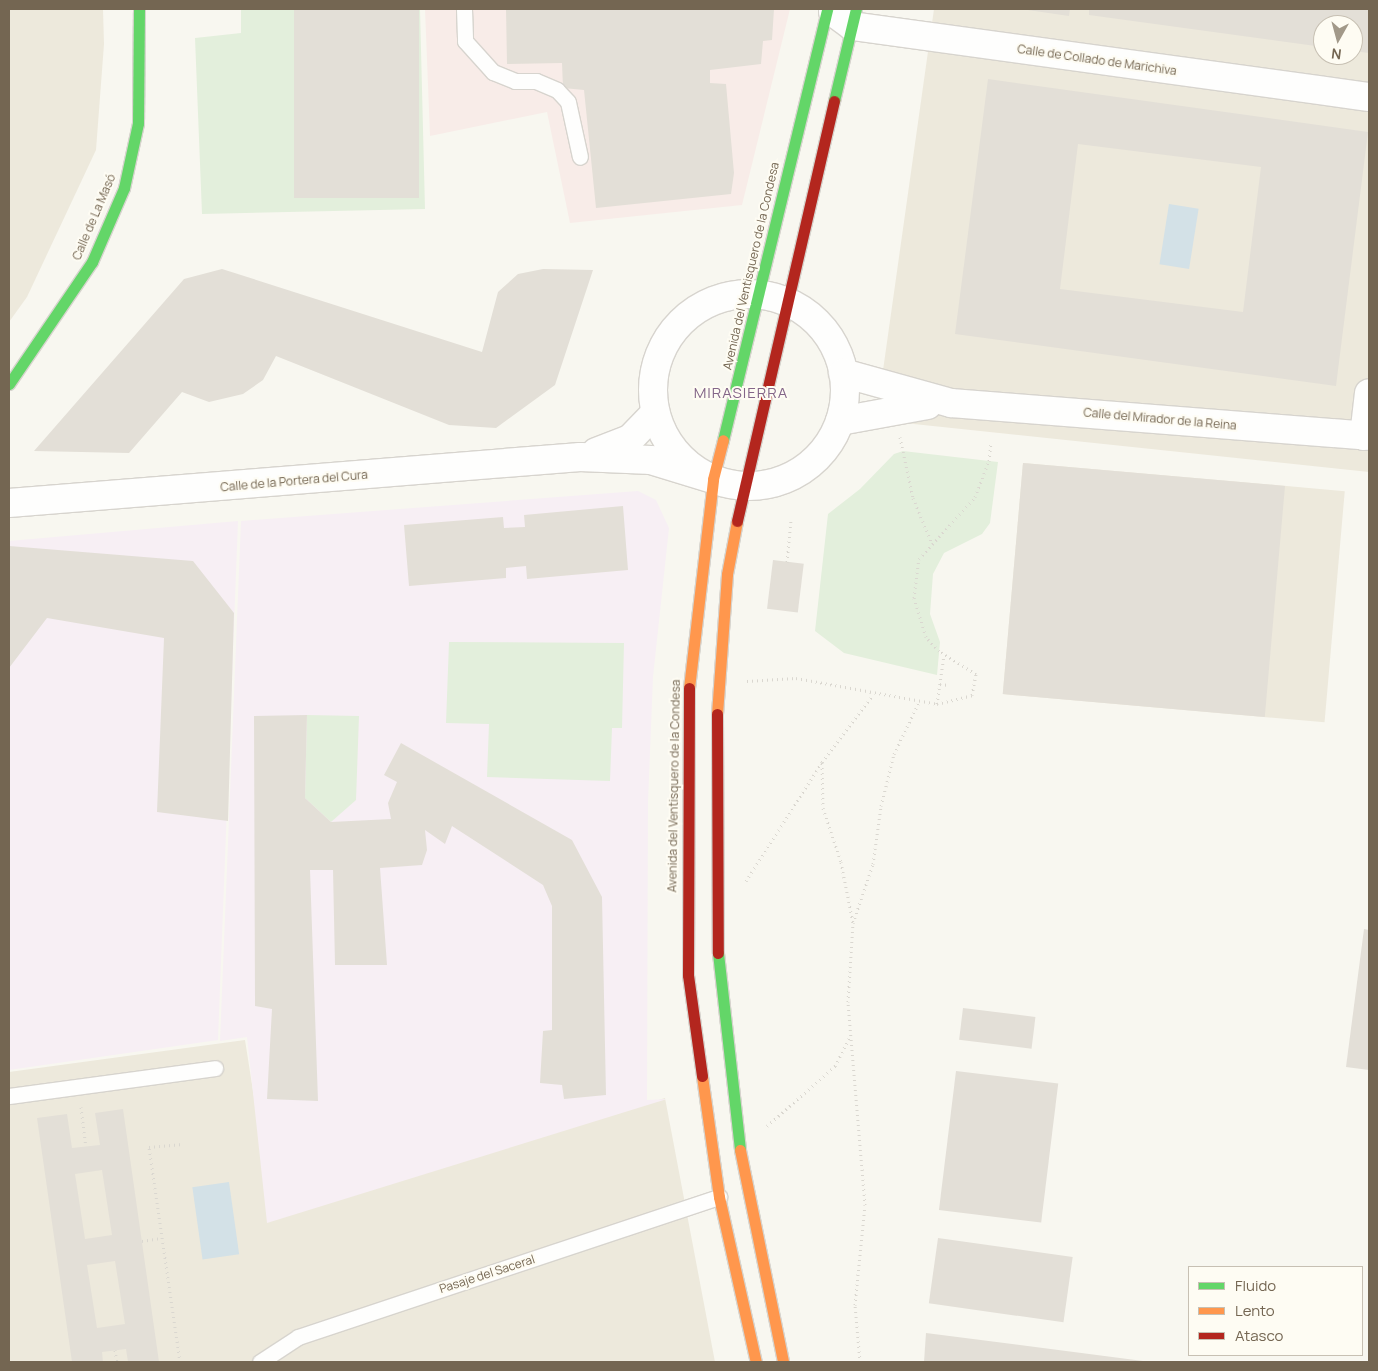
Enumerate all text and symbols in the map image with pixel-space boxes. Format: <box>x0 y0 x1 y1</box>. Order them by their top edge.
north arrow <box>1313 15 1363 65</box>
street label: Calle de Collado de Marichiva <box>1016 42 1178 78</box>
text: N <box>1330 44 1342 64</box>
street label: Avenida del Ventisquero de la Condesa <box>720 161 782 371</box>
street label: Calle de La Masó <box>69 172 119 262</box>
district label: MIRASIERRA <box>693 384 789 402</box>
street label: Calle del Mirador de la Reina <box>1083 405 1237 433</box>
street label: Calle de la Portera del Cura <box>220 467 368 495</box>
street label: Avenida del Ventisquero de la Condesa <box>665 679 683 893</box>
street label: Pasaje del Saceral <box>437 1252 537 1296</box>
legend <box>1188 1266 1363 1356</box>
text: Fluido <box>1235 1275 1276 1296</box>
text: Lento <box>1235 1300 1275 1321</box>
text: Atasco <box>1235 1325 1283 1346</box>

